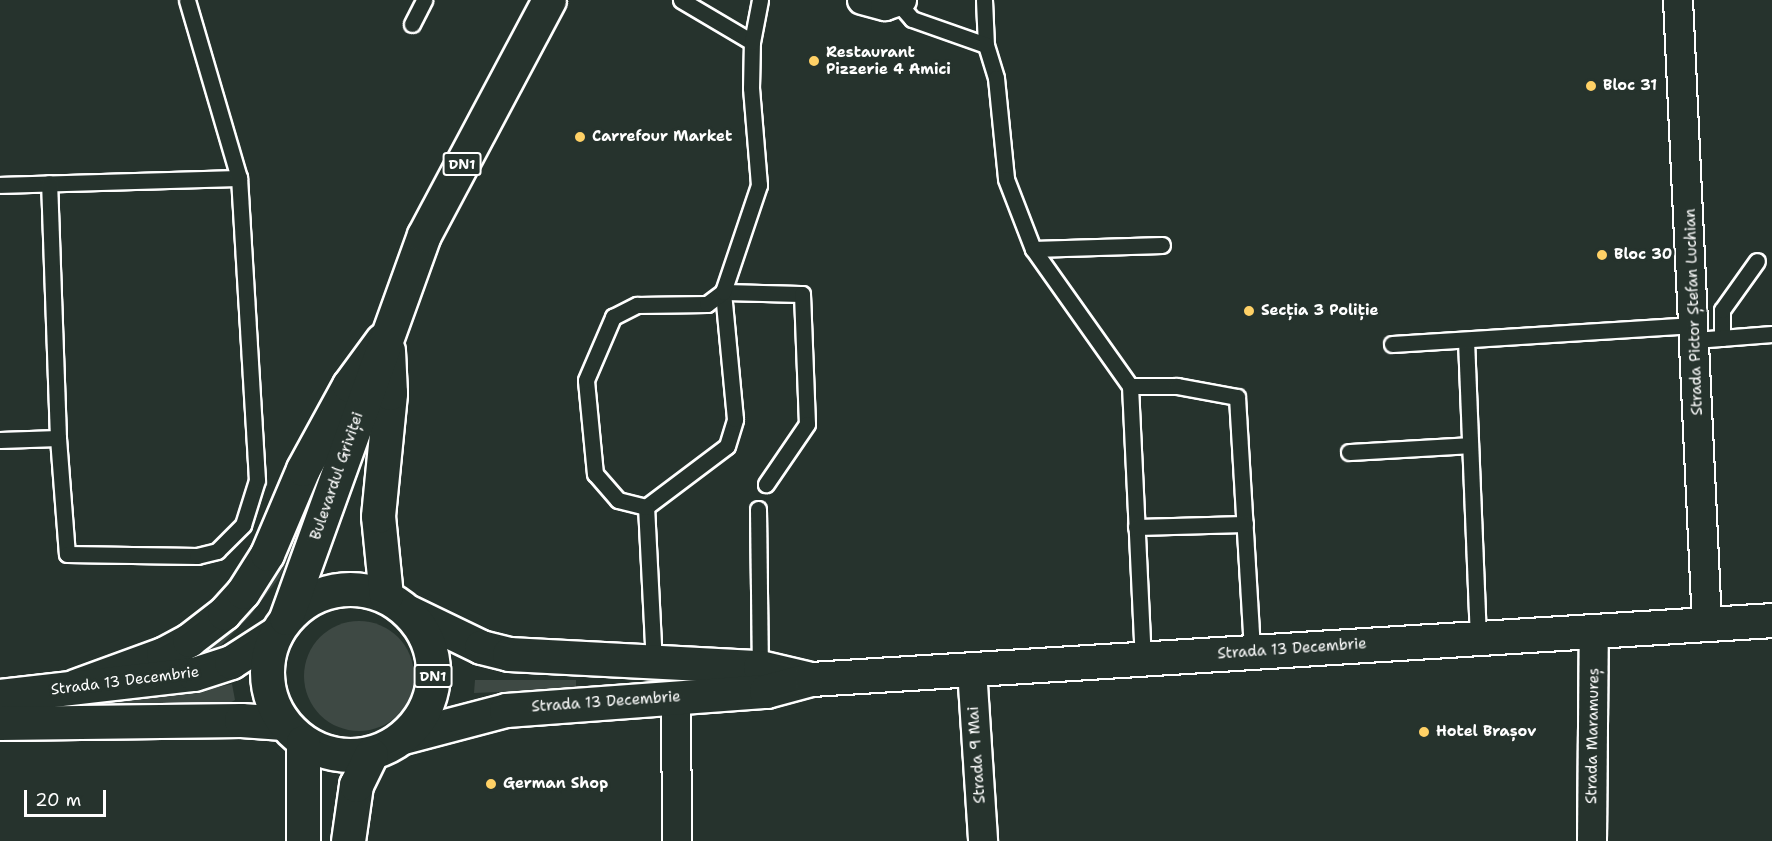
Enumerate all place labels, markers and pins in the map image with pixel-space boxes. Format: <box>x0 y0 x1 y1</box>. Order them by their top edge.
place label: Restaurant Pizzerie 4 Amici <box>826 43 951 78</box>
marker: Restaurant Pizzerie 4 Amici <box>807 54 821 68</box>
place label: Bloc 31 <box>1603 77 1657 95</box>
marker: Bloc 31 <box>1584 79 1598 93</box>
place label: Carrefour Market <box>592 128 732 146</box>
marker: Carrefour Market <box>573 130 587 144</box>
place label: Bloc 30 <box>1614 246 1672 264</box>
marker: Bloc 30 <box>1595 248 1609 262</box>
place label: Secția 3 Poliție <box>1261 302 1378 320</box>
marker: Secția 3 Poliție <box>1242 304 1256 318</box>
place label: Hotel Brașov <box>1436 723 1536 741</box>
marker: Hotel Brașov <box>1417 725 1431 739</box>
place label: German Shop <box>503 775 608 793</box>
marker: German Shop <box>484 777 498 791</box>

